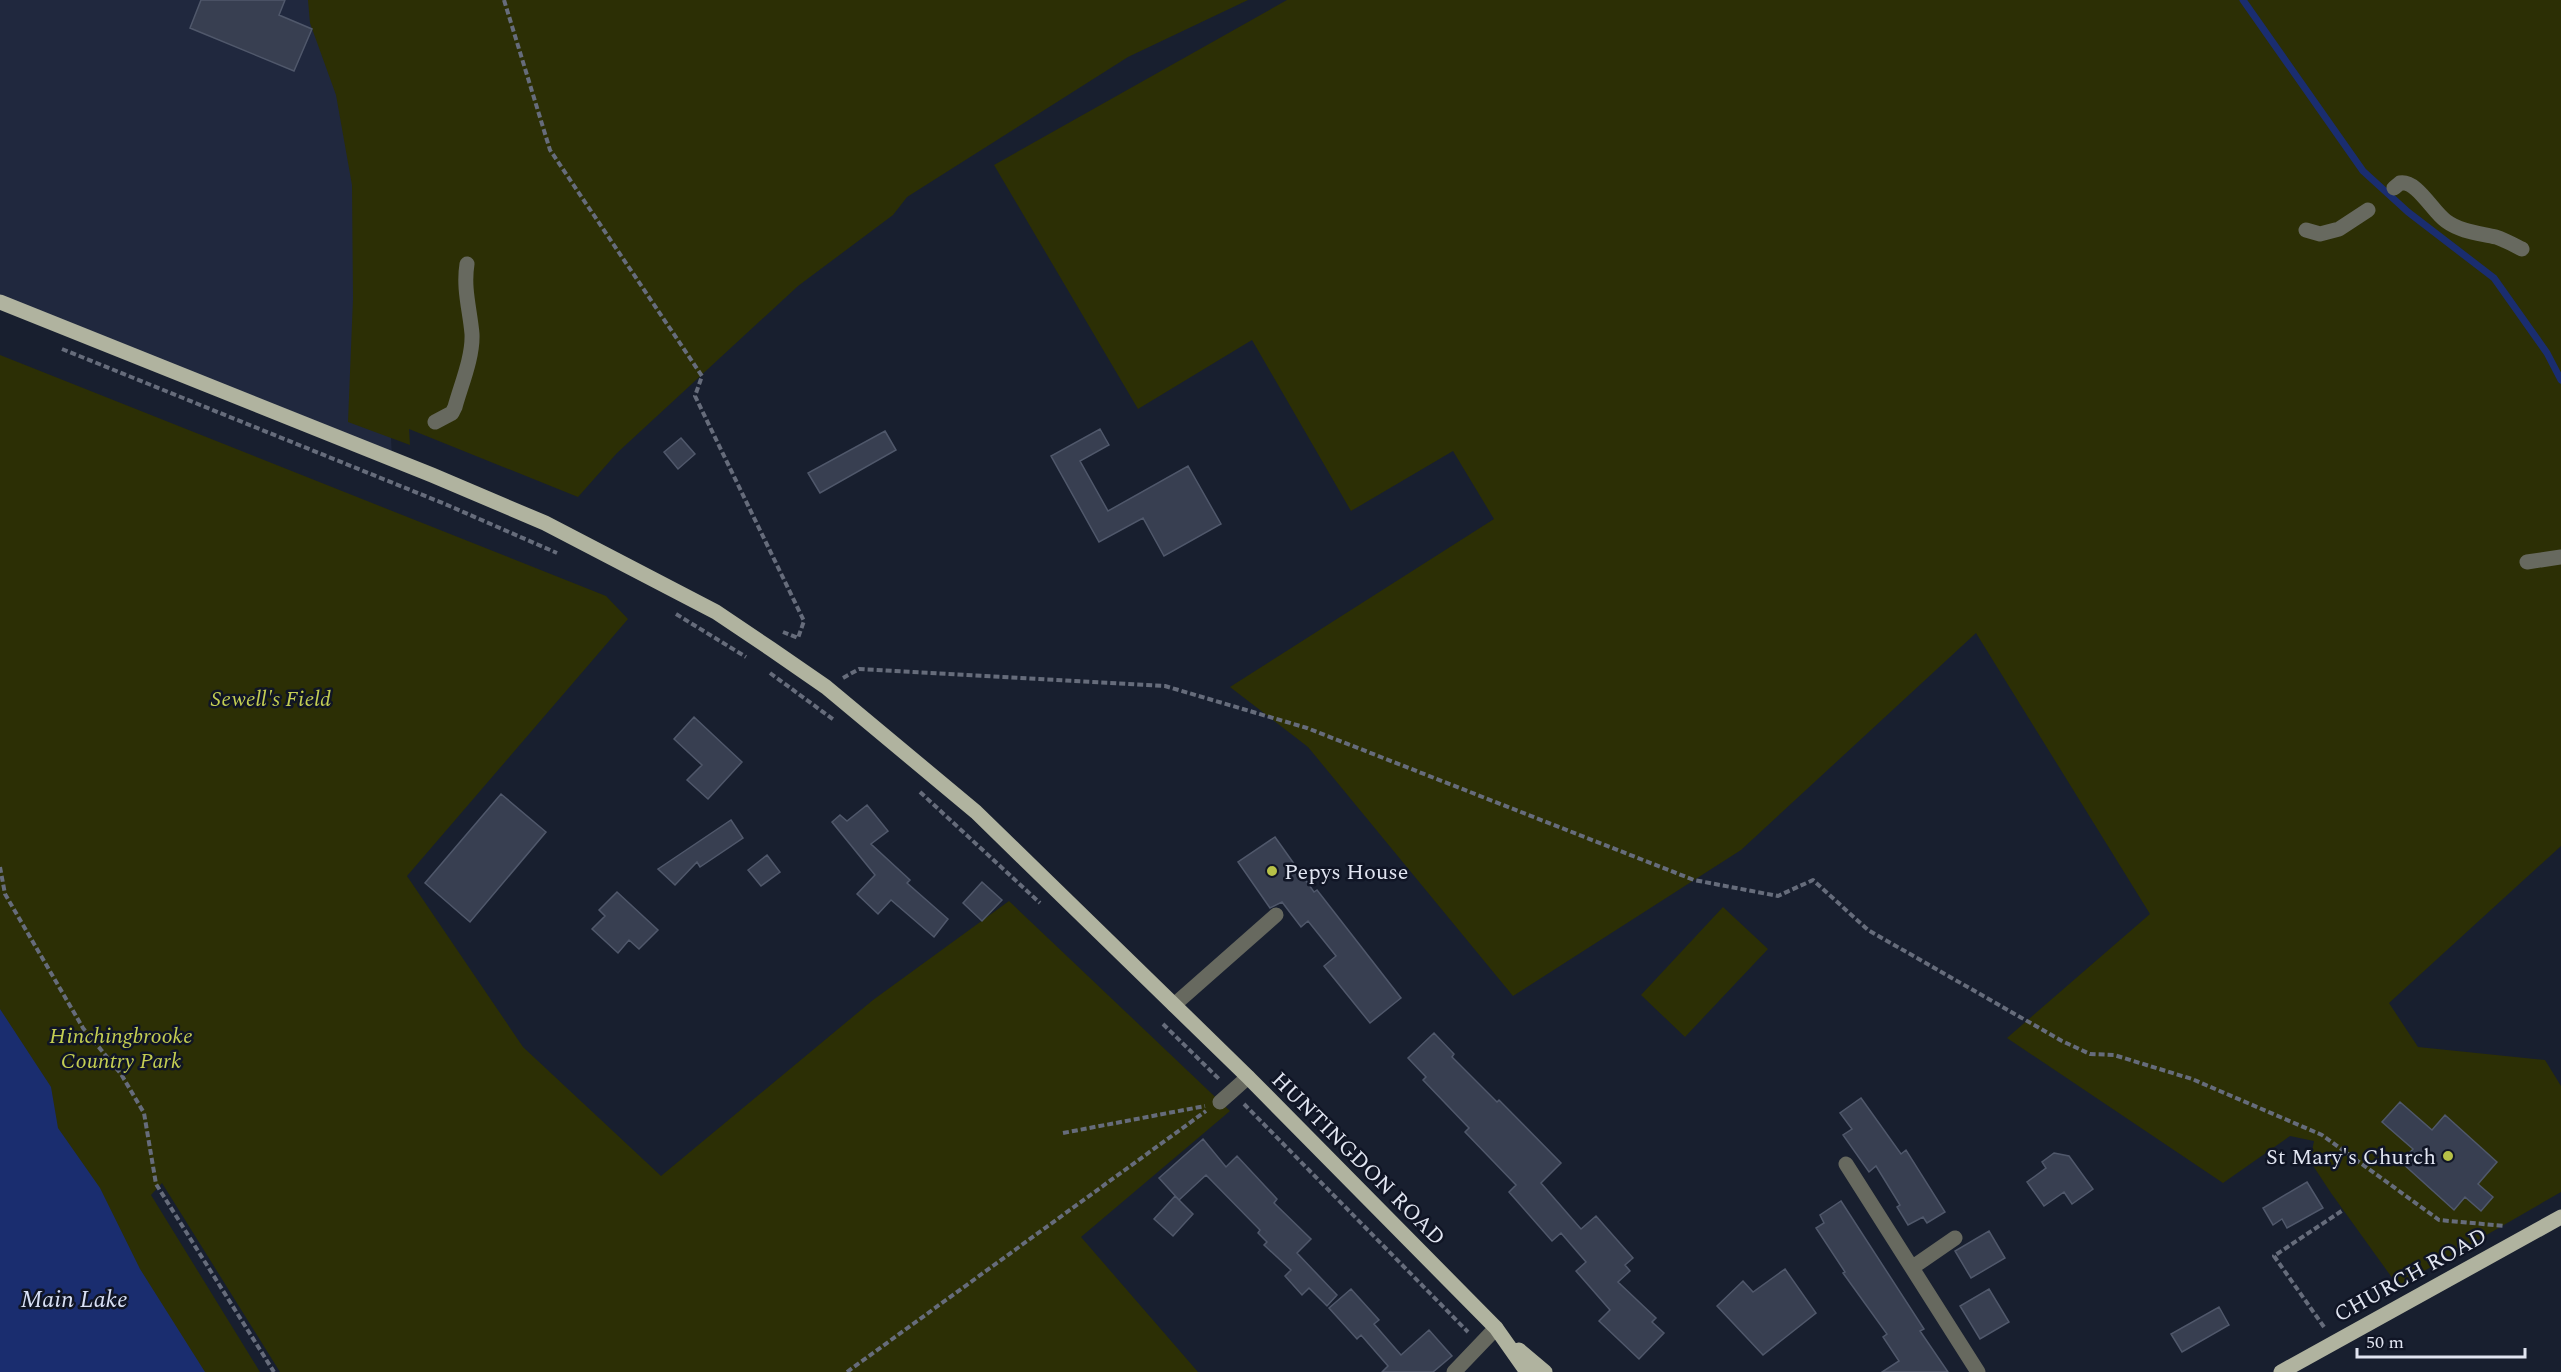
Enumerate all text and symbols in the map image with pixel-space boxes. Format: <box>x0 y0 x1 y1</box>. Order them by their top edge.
park label: Sewell's Field <box>211 683 331 716</box>
place label: Pepys House <box>1284 856 1408 889</box>
marker: Pepys House <box>1265 864 1279 878</box>
park label: Hinchingbrooke Country Park <box>49 1020 193 1078</box>
street label: HUNTINGDON ROAD <box>1263 1065 1452 1254</box>
place label: St Mary's Church <box>2266 1141 2436 1174</box>
marker: St Mary's Church <box>2441 1149 2455 1163</box>
street label: CHURCH ROAD <box>2328 1220 2493 1331</box>
water label: Main Lake <box>20 1282 128 1318</box>
scale bar <box>2357 1321 2525 1359</box>
text: 50 m <box>2366 1329 2404 1356</box>

